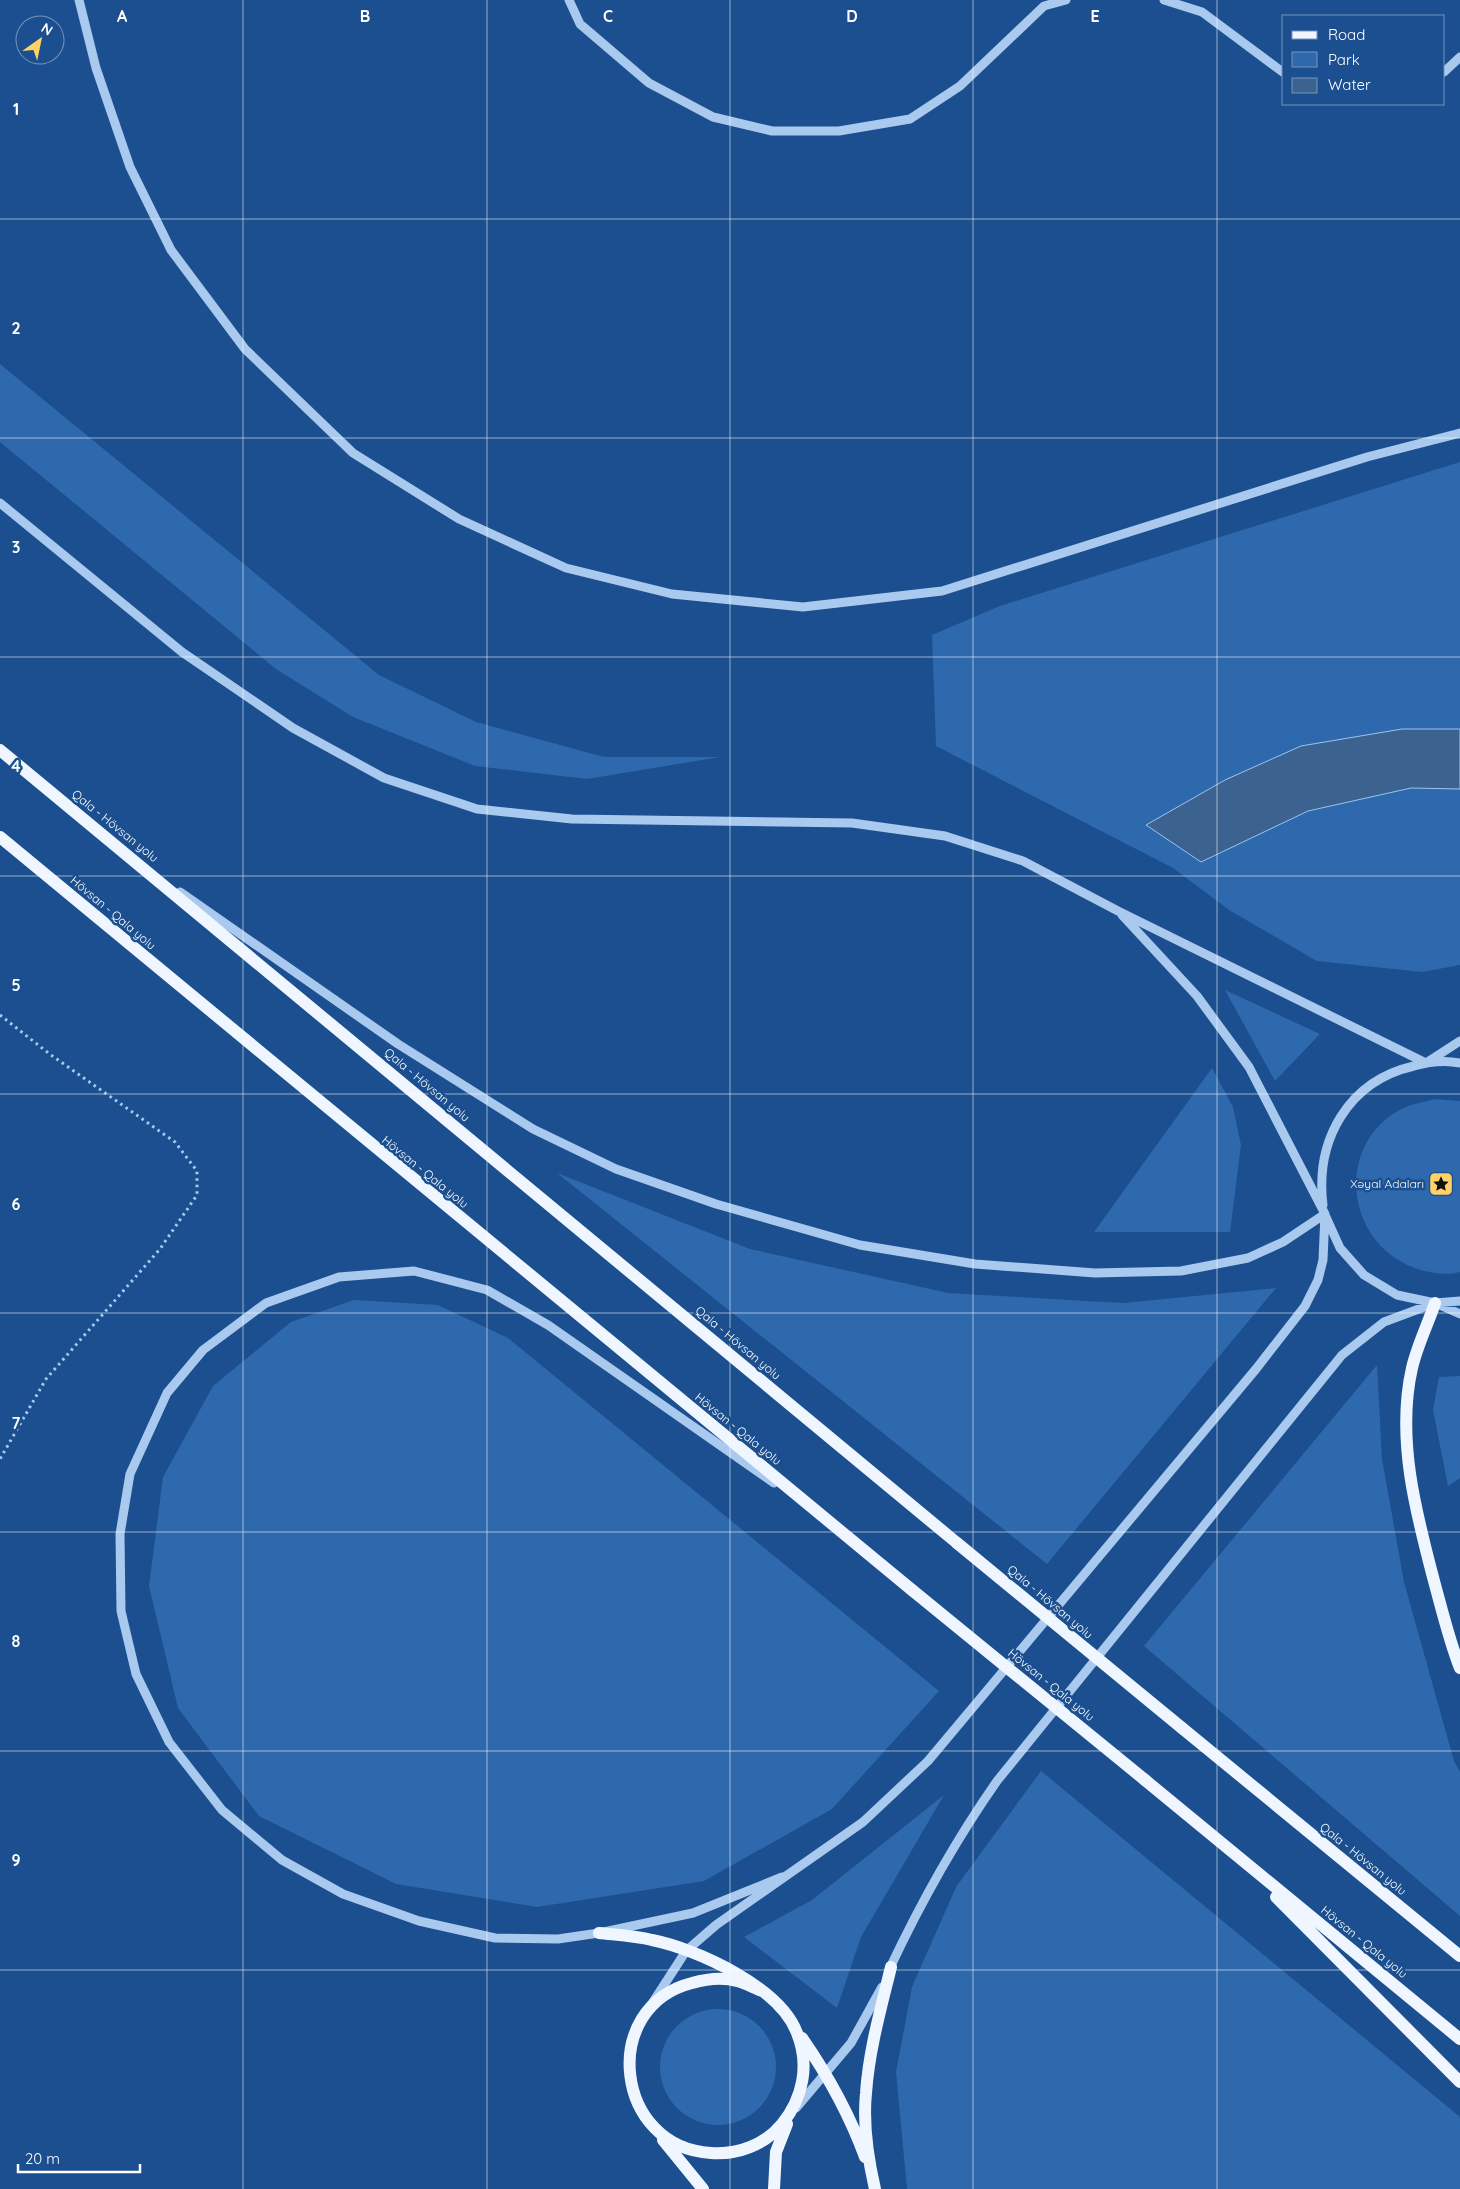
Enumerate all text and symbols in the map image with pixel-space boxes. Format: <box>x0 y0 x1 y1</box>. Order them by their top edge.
text: A <box>117 6 128 26</box>
text: B <box>360 6 370 26</box>
text: C <box>603 6 613 26</box>
text: D <box>846 6 858 26</box>
text: E <box>1090 6 1100 26</box>
north arrow <box>15 15 65 65</box>
legend <box>1282 15 1445 105</box>
text: N <box>38 19 56 39</box>
text: Road <box>1328 25 1365 44</box>
text: Park <box>1328 50 1360 69</box>
text: Water <box>1328 75 1371 94</box>
text: 1 <box>13 99 19 119</box>
text: 2 <box>11 318 21 338</box>
text: 3 <box>12 537 20 557</box>
text: 4 <box>11 756 21 776</box>
street label: Qala - Hövsan yolu <box>69 786 161 865</box>
street label: Hövsan - Qala yolu <box>68 873 159 953</box>
text: 5 <box>11 975 21 995</box>
street label: Qala - Hövsan yolu <box>382 1045 473 1125</box>
street label: Hövsan - Qala yolu <box>379 1132 471 1211</box>
place icon: Xəyal Adaları <box>1428 1171 1454 1197</box>
place label: Xəyal Adaları <box>1350 1176 1424 1191</box>
text: 6 <box>12 1194 21 1214</box>
street label: Qala - Hövsan yolu <box>693 1303 784 1383</box>
street label: Hövsan - Qala yolu <box>692 1389 784 1468</box>
text: 7 <box>12 1413 21 1433</box>
street label: Qala - Hövsan yolu <box>1005 1562 1096 1642</box>
text: 8 <box>12 1631 21 1651</box>
street label: Hövsan - Qala yolu <box>1005 1645 1097 1724</box>
street label: Qala - Hövsan yolu <box>1317 1819 1409 1898</box>
text: 9 <box>11 1850 21 1870</box>
street label: Hövsan - Qala yolu <box>1318 1902 1410 1981</box>
scale bar <box>18 2142 140 2174</box>
text: 20 m <box>25 2149 60 2168</box>

